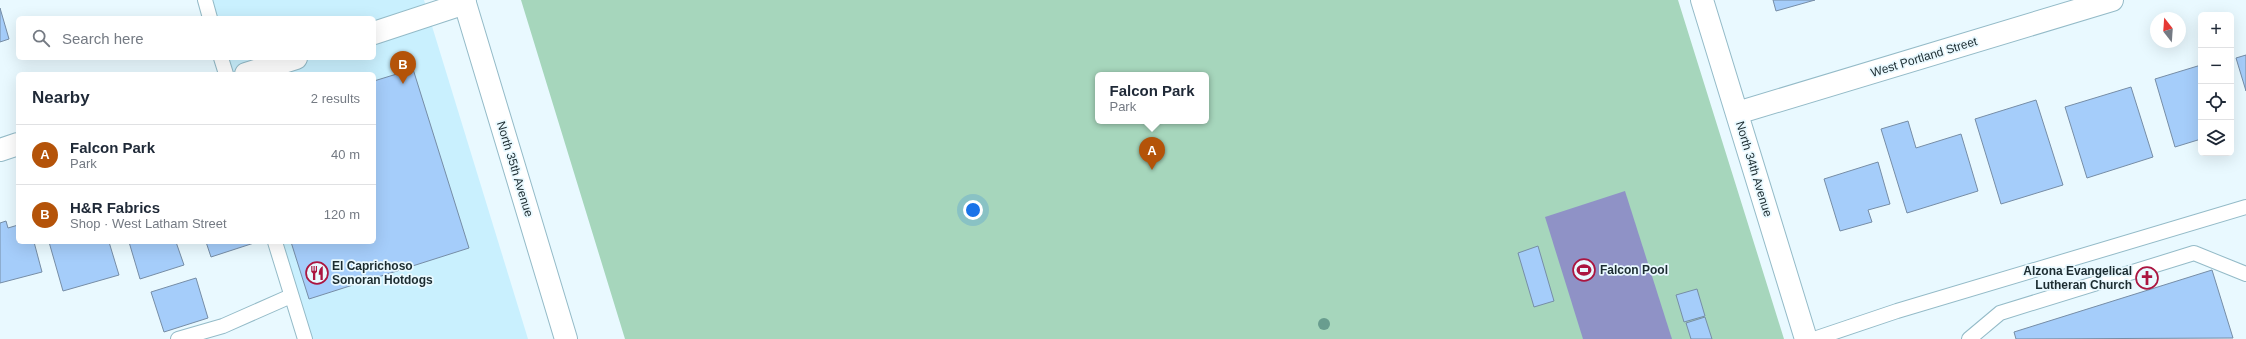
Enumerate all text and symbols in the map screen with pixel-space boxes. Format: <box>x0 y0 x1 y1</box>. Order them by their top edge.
north arrow <box>2150 12 2186 48</box>
map controls <box>2198 12 2234 156</box>
button: + <box>2198 12 2234 48</box>
search box <box>16 16 376 60</box>
icon: search <box>30 27 52 49</box>
text: Search here <box>62 30 144 47</box>
street label: West Portland Street <box>1869 34 1980 80</box>
button: − <box>2198 48 2234 84</box>
pin: B <box>390 51 416 84</box>
popup <box>1095 72 1209 124</box>
text: Falcon Park <box>1109 82 1195 99</box>
button: locate <box>2198 84 2234 120</box>
text: Nearby <box>32 88 90 107</box>
text: 2 results <box>311 91 360 106</box>
text: Park <box>1109 99 1136 114</box>
street label: North 35th Avenue <box>494 120 536 219</box>
street label: North 34th Avenue <box>1733 120 1775 219</box>
button: layers <box>2198 120 2234 156</box>
pin: A <box>1139 137 1165 170</box>
text: Falcon Park <box>70 139 155 156</box>
text: A <box>40 147 50 162</box>
text: 40 m <box>331 147 360 162</box>
text: Park <box>70 156 97 171</box>
text: H&R Fabrics <box>70 199 160 216</box>
your location <box>963 200 983 220</box>
text: B <box>40 207 50 222</box>
text: 120 m <box>324 207 360 222</box>
text: Shop · West Latham Street <box>70 216 227 231</box>
sports icon: Falcon Pool <box>1571 257 1597 283</box>
place label: El Caprichoso Sonoran Hotdogs <box>332 259 433 287</box>
restaurant icon: El Caprichoso Sonoran Hotdogs <box>304 260 330 286</box>
place label: Falcon Pool <box>1600 263 1668 277</box>
place label: Alzona Evangelical Lutheran Church <box>2023 264 2132 292</box>
church icon: Alzona Evangelical Lutheran Church <box>2134 265 2160 291</box>

